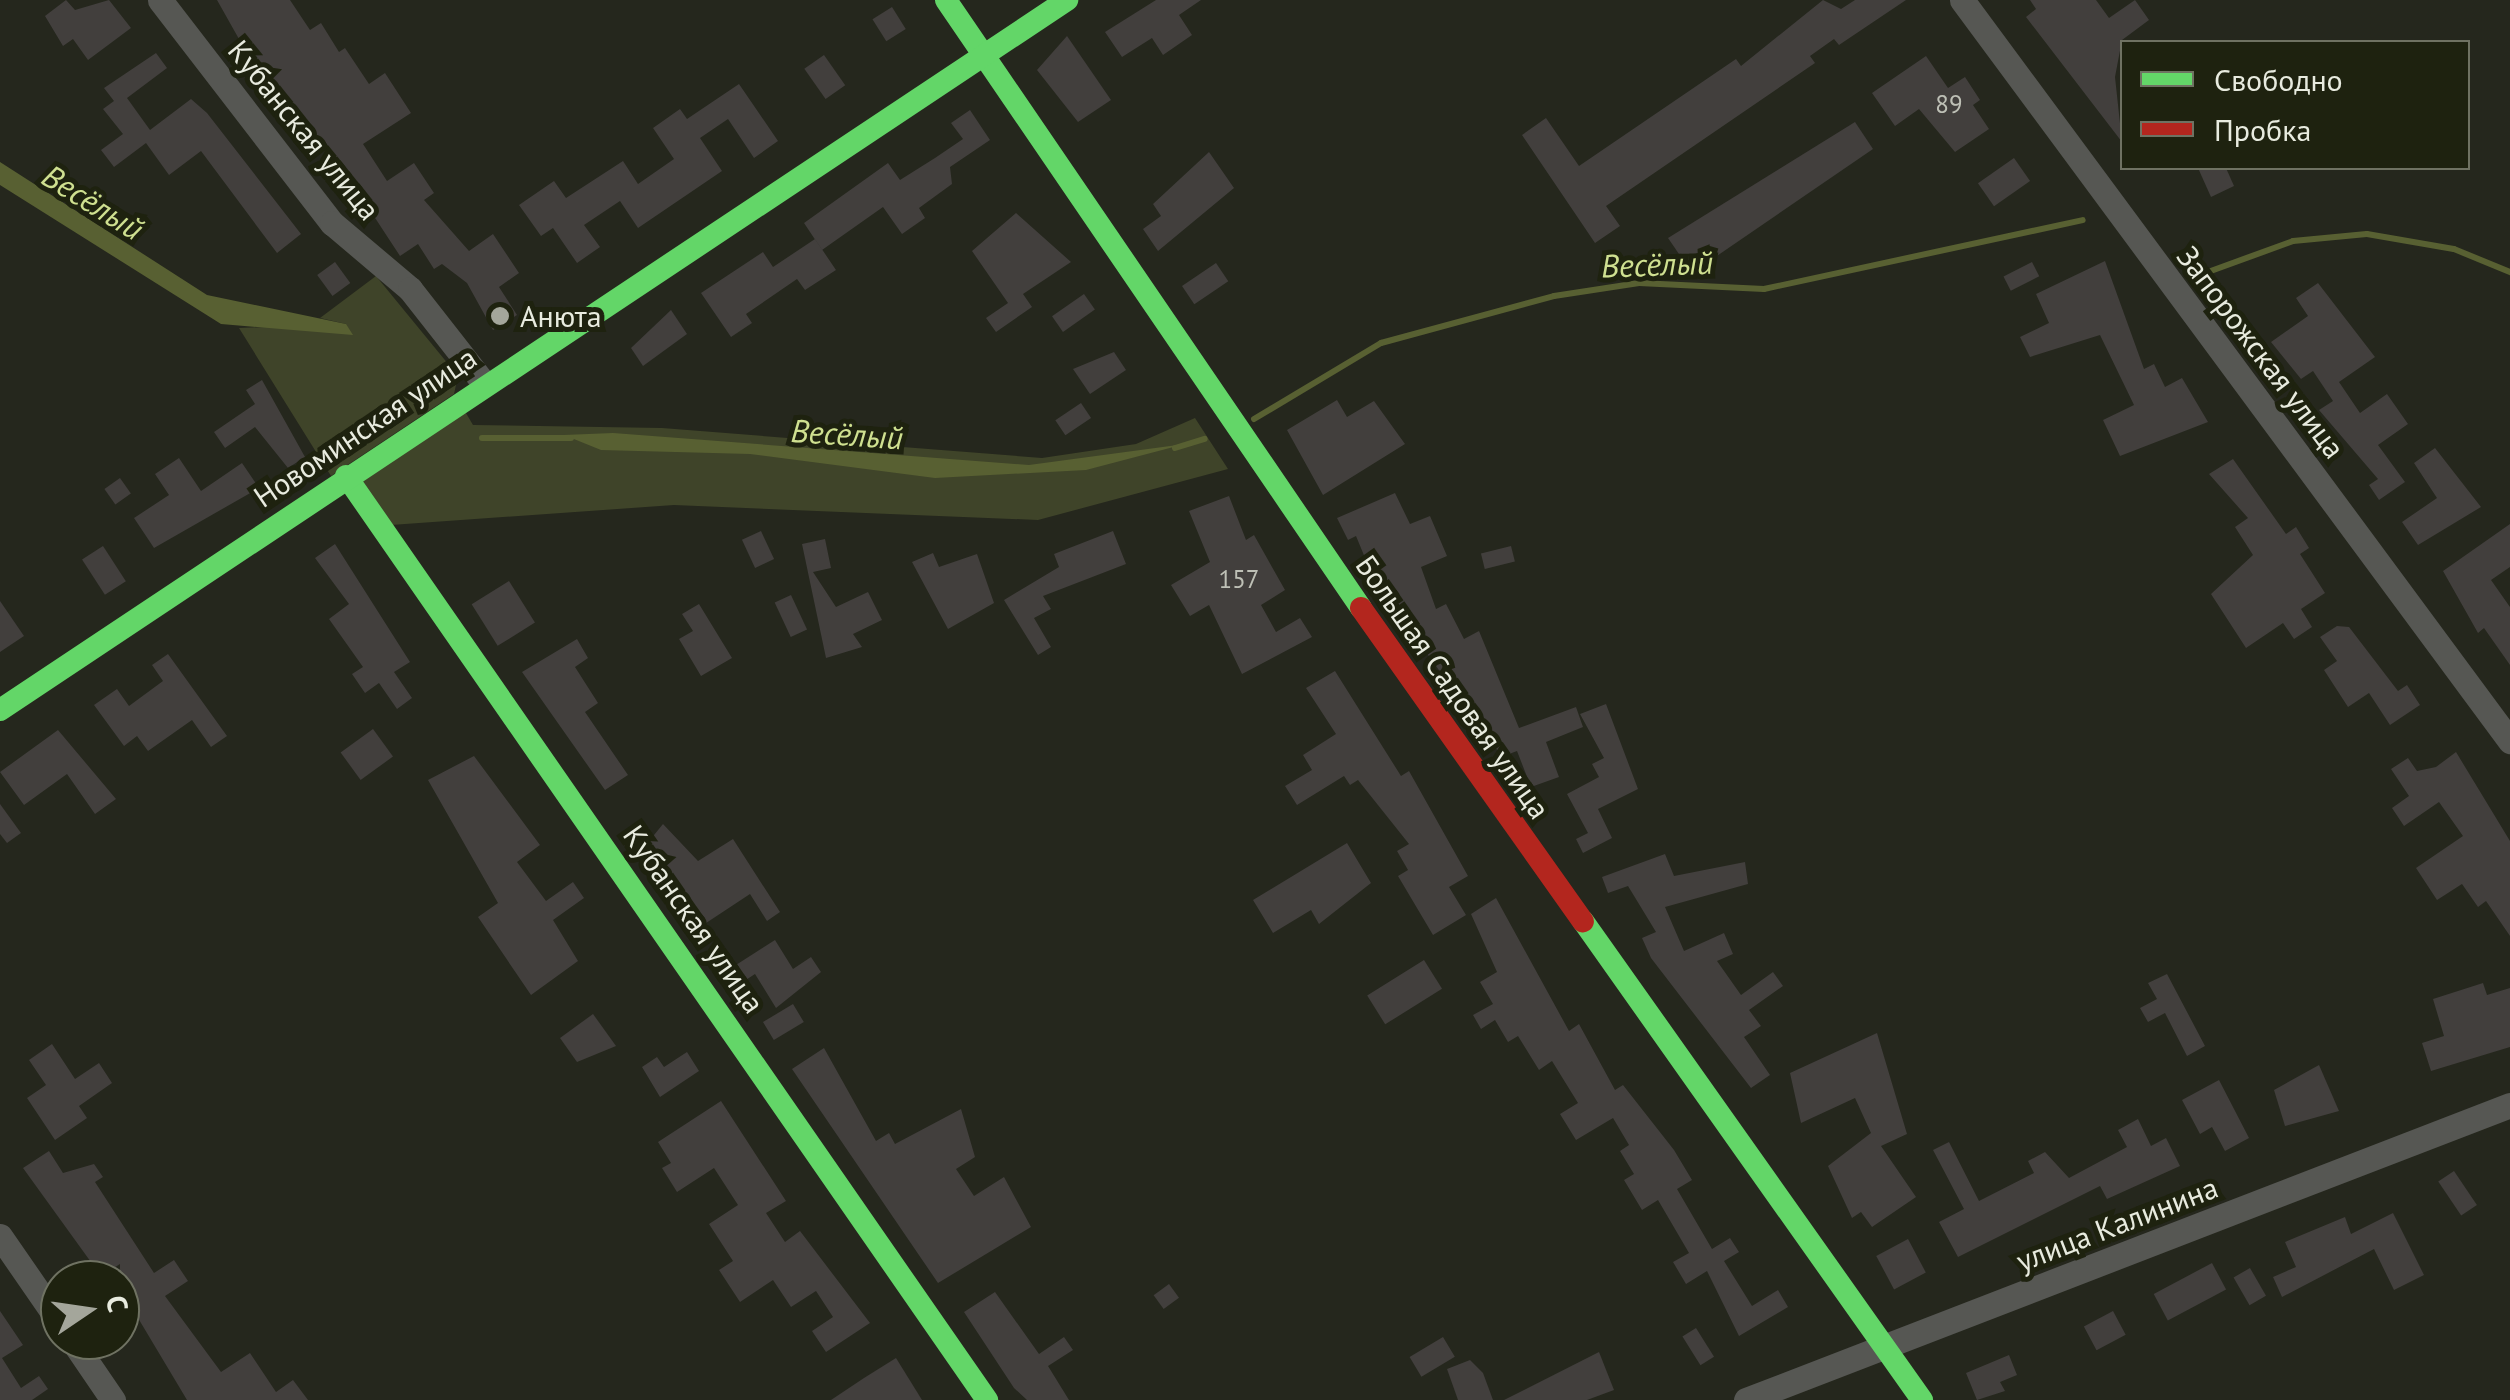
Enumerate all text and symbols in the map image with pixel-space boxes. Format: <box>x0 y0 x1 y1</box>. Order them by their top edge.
street label: Кубанская улица <box>221 33 387 227</box>
legend <box>2120 40 2470 170</box>
text: Свободно <box>2214 60 2343 99</box>
house number: 89 <box>1935 89 1963 119</box>
text: Пробка <box>2214 110 2311 149</box>
water label: Весёлый <box>35 156 151 248</box>
street label: Запорожская улица <box>2170 239 2352 465</box>
water label: Весёлый <box>1600 243 1714 285</box>
place label: Анюта <box>520 298 602 334</box>
marker: Анюта <box>489 305 511 327</box>
street label: Новоминская улица <box>247 339 483 515</box>
water label: Весёлый <box>790 411 904 457</box>
street label: Большая Садовая улица <box>1348 548 1558 826</box>
house number: 157 <box>1219 564 1259 594</box>
street label: Кубанская улица <box>616 818 772 1020</box>
street label: улица Калинина <box>2011 1169 2223 1279</box>
north arrow <box>40 1260 140 1360</box>
text: С <box>98 1292 138 1315</box>

